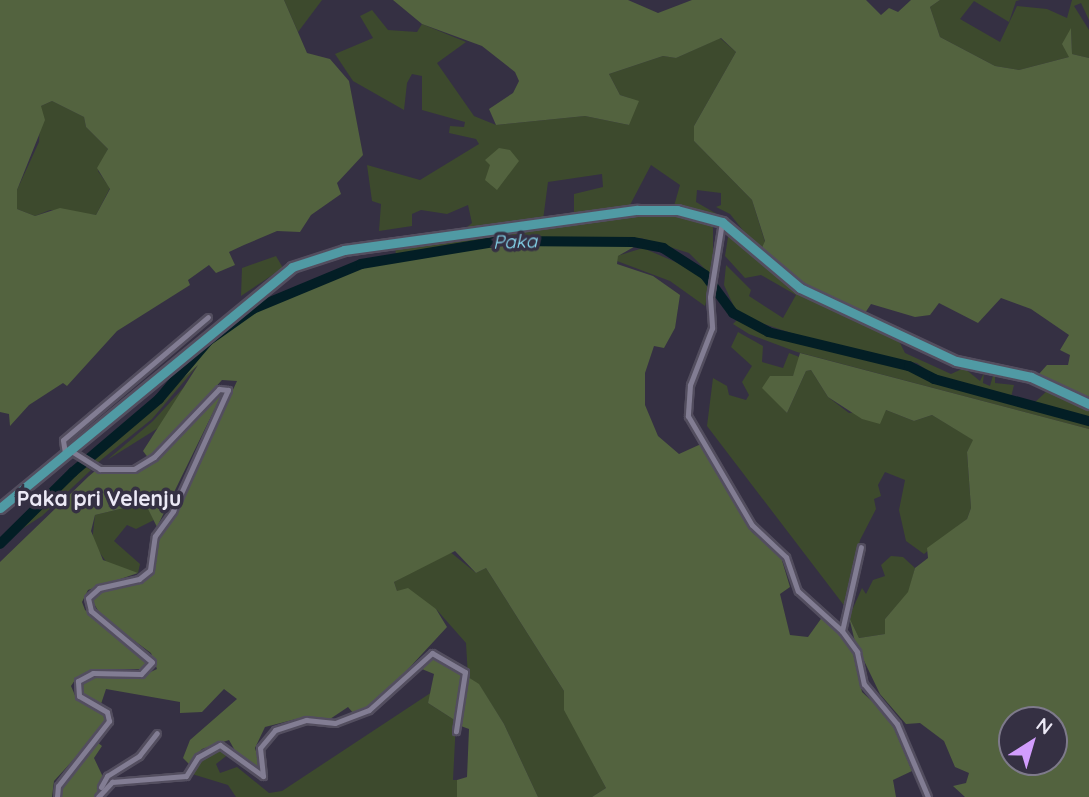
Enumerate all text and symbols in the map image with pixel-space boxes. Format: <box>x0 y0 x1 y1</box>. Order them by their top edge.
water label: Paka <box>492 230 538 254</box>
district label: Paka pri Velenju <box>17 485 181 511</box>
north arrow <box>998 706 1068 776</box>
text: N <box>1032 712 1057 740</box>

